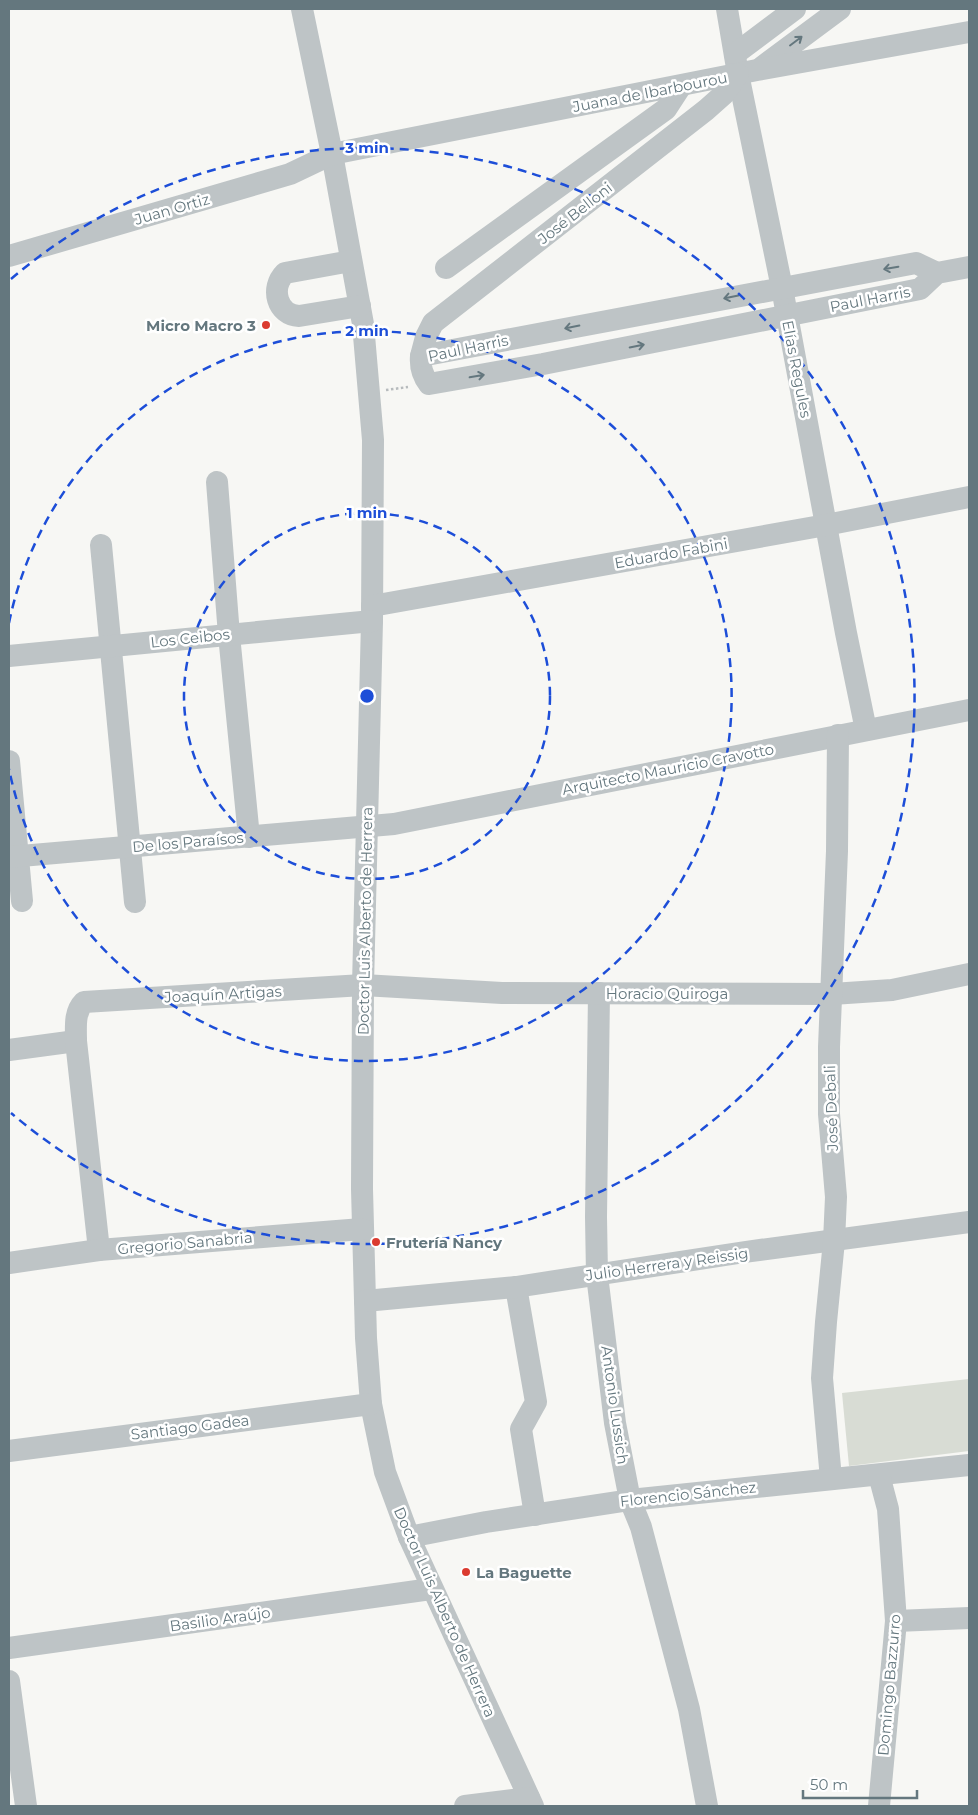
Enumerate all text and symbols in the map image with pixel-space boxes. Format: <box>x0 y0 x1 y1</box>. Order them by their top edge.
one-way arrow <box>789 36 803 46</box>
street label: Juana de Ibarbourou <box>570 68 729 116</box>
text: 3 min <box>344 138 389 157</box>
street label: José Belloni <box>533 178 616 249</box>
street label: Juan Ortiz <box>131 189 212 229</box>
one-way arrow <box>884 264 900 273</box>
street label: Paul Harris <box>828 282 912 316</box>
one-way arrow <box>724 293 740 303</box>
place label: Micro Macro 3 <box>146 316 256 335</box>
marker: Micro Macro 3 <box>260 319 272 331</box>
street label: Elías Regules <box>778 319 816 419</box>
text: 2 min <box>345 321 389 340</box>
one-way arrow <box>564 323 580 333</box>
street label: Paul Harris <box>426 330 510 366</box>
one-way arrow <box>629 340 645 350</box>
one-way arrow <box>469 370 485 380</box>
text: 1 min <box>347 503 387 522</box>
street label: Eduardo Fabini <box>613 534 729 572</box>
street label: Los Ceibos <box>149 624 231 652</box>
centre of rings <box>358 687 376 705</box>
street label: Arquitecto Mauricio Cravotto <box>561 739 775 799</box>
street label: Doctor Luis Alberto de Herrera <box>354 807 376 1035</box>
street label: De los Paraísos <box>131 828 245 856</box>
street label: Joaquín Artigas <box>163 981 282 1007</box>
street label: Horacio Quiroga <box>606 984 728 1003</box>
street label: José Debali <box>820 1065 842 1152</box>
street label: Gregorio Sanabria <box>117 1228 253 1258</box>
place label: Frutería Nancy <box>386 1233 503 1252</box>
marker: Frutería Nancy <box>370 1236 382 1248</box>
street label: Julio Herrera y Reissig <box>583 1243 750 1285</box>
street label: Antonio Lussich <box>597 1344 633 1466</box>
street label: Santiago Gadea <box>130 1410 250 1444</box>
street label: Florencio Sánchez <box>619 1477 757 1511</box>
street label: Doctor Luis Alberto de Herrera <box>390 1504 500 1720</box>
place label: La Baguette <box>476 1563 572 1582</box>
marker: La Baguette <box>460 1566 472 1578</box>
street label: Basilio Araújo <box>168 1603 272 1635</box>
street label: Domingo Bazzurro <box>873 1613 905 1757</box>
scale bar <box>803 1768 917 1800</box>
text: 50 m <box>810 1775 848 1794</box>

